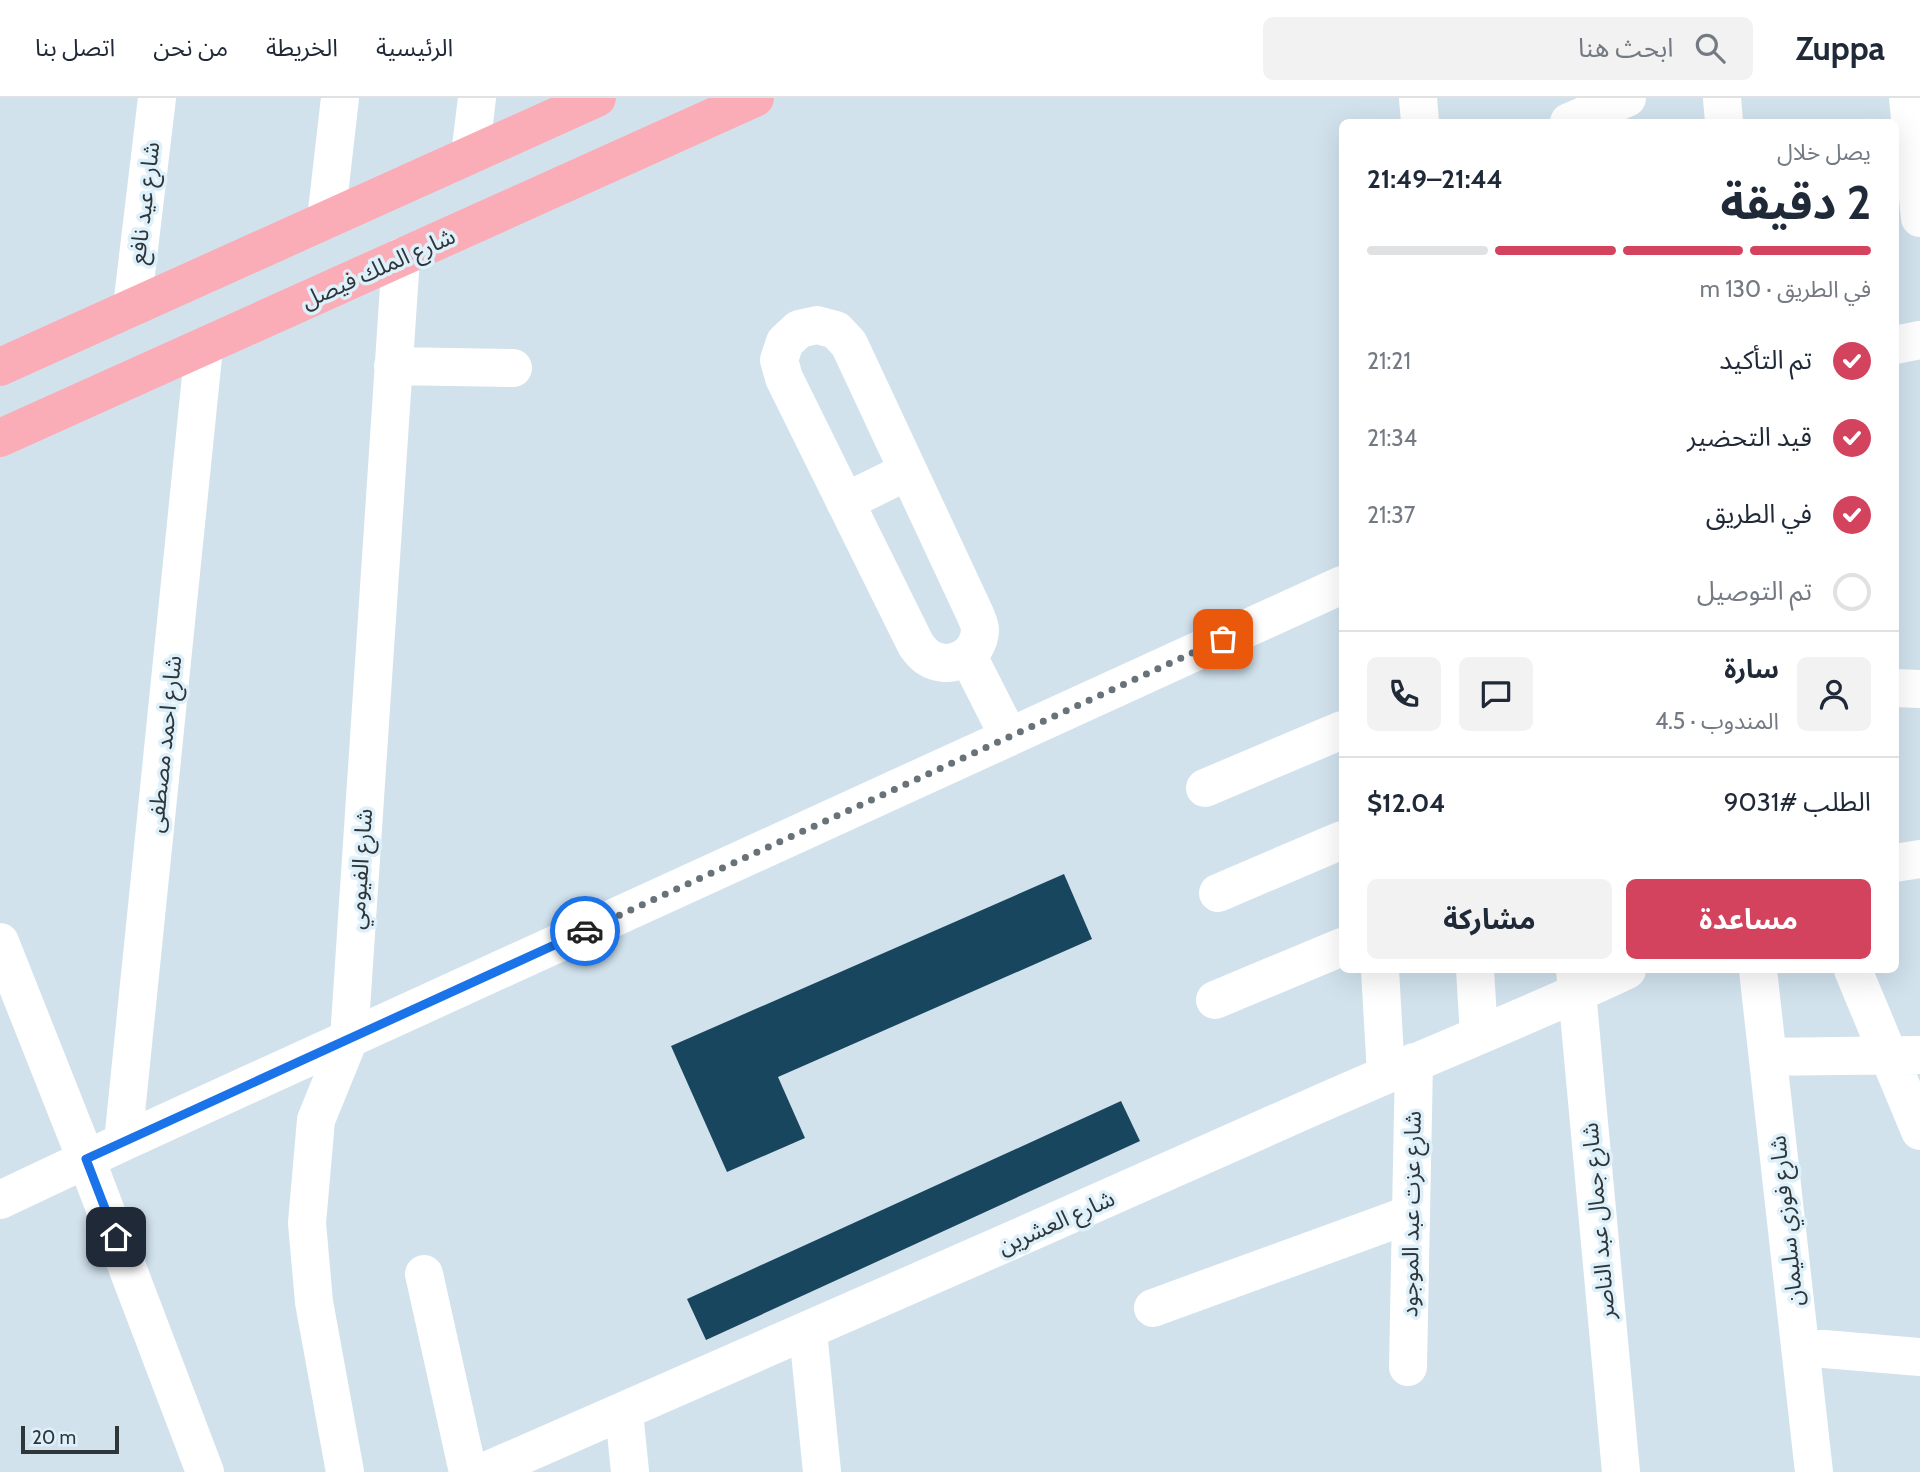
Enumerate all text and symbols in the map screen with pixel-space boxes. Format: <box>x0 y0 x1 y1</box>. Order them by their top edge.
search box <box>1263 17 1753 80</box>
text: Zuppa <box>1795 28 1885 68</box>
icon: search <box>1691 29 1729 67</box>
text: ابحث هنا <box>1578 32 1673 64</box>
text: اتصل بنا <box>35 33 115 62</box>
text: من نحن <box>153 33 228 62</box>
text: الخريطة <box>266 33 338 62</box>
text: الرئيسية <box>376 33 453 62</box>
text: يصل خلال <box>1777 138 1871 166</box>
street label: شارع عيد نافع <box>123 140 168 266</box>
text: 21:44–21:49 <box>1367 163 1503 195</box>
text: 2 دقيقة <box>1721 175 1871 231</box>
street label: شارع الملك فيصل <box>297 222 461 317</box>
text: في الطريق · 130 m <box>1700 275 1871 303</box>
icon: check <box>1833 342 1871 380</box>
text: تم التأكيد <box>1719 344 1812 376</box>
text: 21:21 <box>1367 347 1411 375</box>
icon: check <box>1833 419 1871 457</box>
text: قيد التحضير <box>1687 421 1812 453</box>
text: 21:34 <box>1367 424 1417 452</box>
icon: check <box>1833 496 1871 534</box>
text: في الطريق <box>1706 498 1812 530</box>
text: 21:37 <box>1367 501 1415 529</box>
text: تم التوصيل <box>1697 575 1812 607</box>
pin <box>1193 609 1253 669</box>
icon: bag <box>1204 620 1242 658</box>
text: سارة <box>1724 653 1779 685</box>
street label: شارع احمد مصطفى <box>141 654 190 834</box>
button: phone <box>1367 657 1441 731</box>
button: chat <box>1459 657 1533 731</box>
button: person <box>1797 657 1871 731</box>
text: المندوب · 4.5 <box>1655 707 1779 735</box>
text: الطلب #9031 <box>1724 786 1871 818</box>
text: $12.04 <box>1367 787 1445 819</box>
street label: شارع الفيومي <box>342 808 382 931</box>
button: مشاركة <box>1367 879 1612 959</box>
button: مساعدة <box>1626 879 1871 959</box>
courier <box>550 896 620 966</box>
icon: car <box>566 912 604 950</box>
street label: شارع عزت عبد الموجود <box>1395 1110 1430 1318</box>
street label: شارع جمال عبد الناصر <box>1575 1121 1624 1322</box>
street label: شارع فوزي سليمان <box>1763 1134 1812 1308</box>
street label: شارع العشرين <box>993 1184 1120 1263</box>
pin <box>86 1207 146 1267</box>
icon: home <box>97 1218 135 1256</box>
scale bar <box>21 1423 119 1455</box>
text: 20 m <box>32 1426 76 1449</box>

